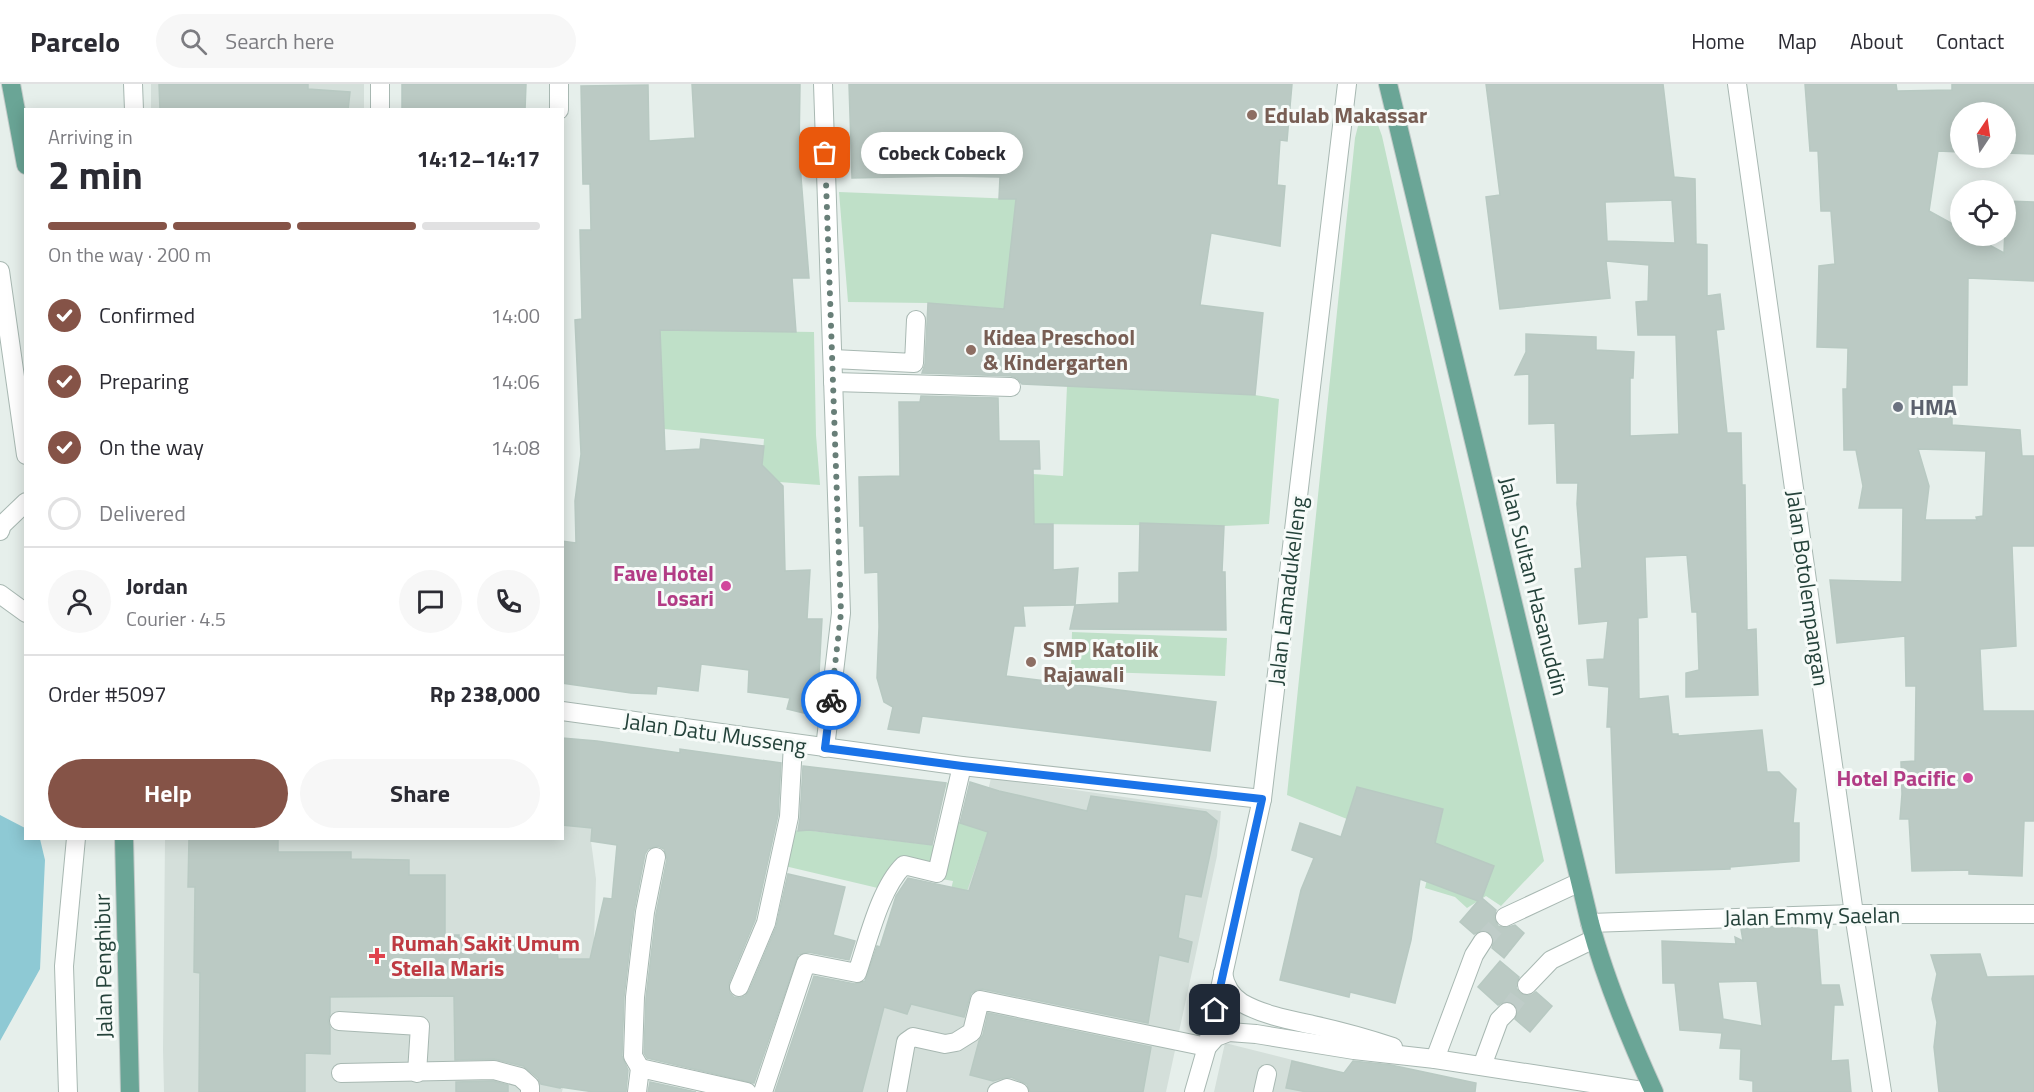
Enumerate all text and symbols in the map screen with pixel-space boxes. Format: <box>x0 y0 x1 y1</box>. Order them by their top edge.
search box <box>156 14 576 68</box>
text: Parcelo <box>30 20 120 63</box>
text: Search here <box>225 24 334 58</box>
icon: search <box>177 25 210 58</box>
text: Home <box>1691 25 1745 57</box>
text: Map <box>1778 25 1817 57</box>
text: About <box>1850 25 1903 57</box>
text: Contact <box>1936 25 2004 57</box>
place label: Edulab Makassar <box>1264 98 1427 132</box>
north arrow <box>1950 102 2016 168</box>
map controls <box>1950 102 2016 246</box>
marker: Edulab Makassar <box>1245 108 1259 122</box>
text: Arriving in <box>48 121 133 152</box>
pin <box>799 127 850 178</box>
callout: Cobeck Cobeck <box>861 132 1023 174</box>
icon: bag <box>808 136 841 169</box>
text: Cobeck Cobeck <box>878 137 1006 168</box>
text: 14:12–14:17 <box>417 142 540 176</box>
text: 2 min <box>48 145 143 204</box>
button: locate <box>1950 180 2016 246</box>
text: On the way · 200 m <box>48 239 211 270</box>
text: Confirmed <box>99 298 195 332</box>
icon: check <box>48 299 81 332</box>
text: 14:00 <box>491 300 540 331</box>
place label: Kidea Preschool & Kindergarten <box>983 320 1135 379</box>
marker: Kidea Preschool & Kindergarten <box>964 343 978 357</box>
text: Preparing <box>99 364 189 398</box>
icon: check <box>48 365 81 398</box>
text: 14:06 <box>491 366 540 397</box>
place label: HMA <box>1910 390 1957 424</box>
marker: HMA <box>1891 400 1905 414</box>
text: On the way <box>99 430 204 464</box>
icon: check <box>48 431 81 464</box>
text: 14:08 <box>491 432 540 463</box>
street label: Jalan Sultan Hasanuddin <box>1490 473 1578 699</box>
street label: Jalan Botolempangan <box>1777 488 1839 688</box>
street label: Jalan Lamadukelleng <box>1259 495 1315 687</box>
text: Delivered <box>99 496 186 530</box>
place label: Fave Hotel Losari <box>613 556 714 615</box>
text: Jordan <box>126 569 188 603</box>
button: person <box>48 570 111 633</box>
button: chat <box>399 570 462 633</box>
button: phone <box>477 570 540 633</box>
marker: Fave Hotel Losari <box>719 579 733 593</box>
text: Courier · 4.5 <box>126 603 226 634</box>
place label: SMP Katolik Rajawali <box>1043 632 1159 691</box>
marker: SMP Katolik Rajawali <box>1024 655 1038 669</box>
courier <box>801 670 861 730</box>
text: Order #5097 <box>48 677 167 711</box>
text: Rp 238,000 <box>430 677 540 711</box>
icon: bike <box>815 684 848 717</box>
street label: Jalan Datu Musseng <box>621 703 809 763</box>
button: Help <box>48 759 288 828</box>
button: Share <box>300 759 540 828</box>
place label: Hotel Pacific <box>1837 761 1956 795</box>
marker: Hotel Pacific <box>1961 771 1975 785</box>
street label: Jalan Penghibur <box>85 893 121 1039</box>
street label: Jalan Emmy Saelan <box>1724 897 1900 935</box>
place label: Rumah Sakit Umum Stella Maris <box>391 926 580 985</box>
marker: Rumah Sakit Umum Stella Maris <box>368 947 386 965</box>
pin <box>1189 984 1240 1035</box>
icon: home <box>1198 993 1231 1026</box>

